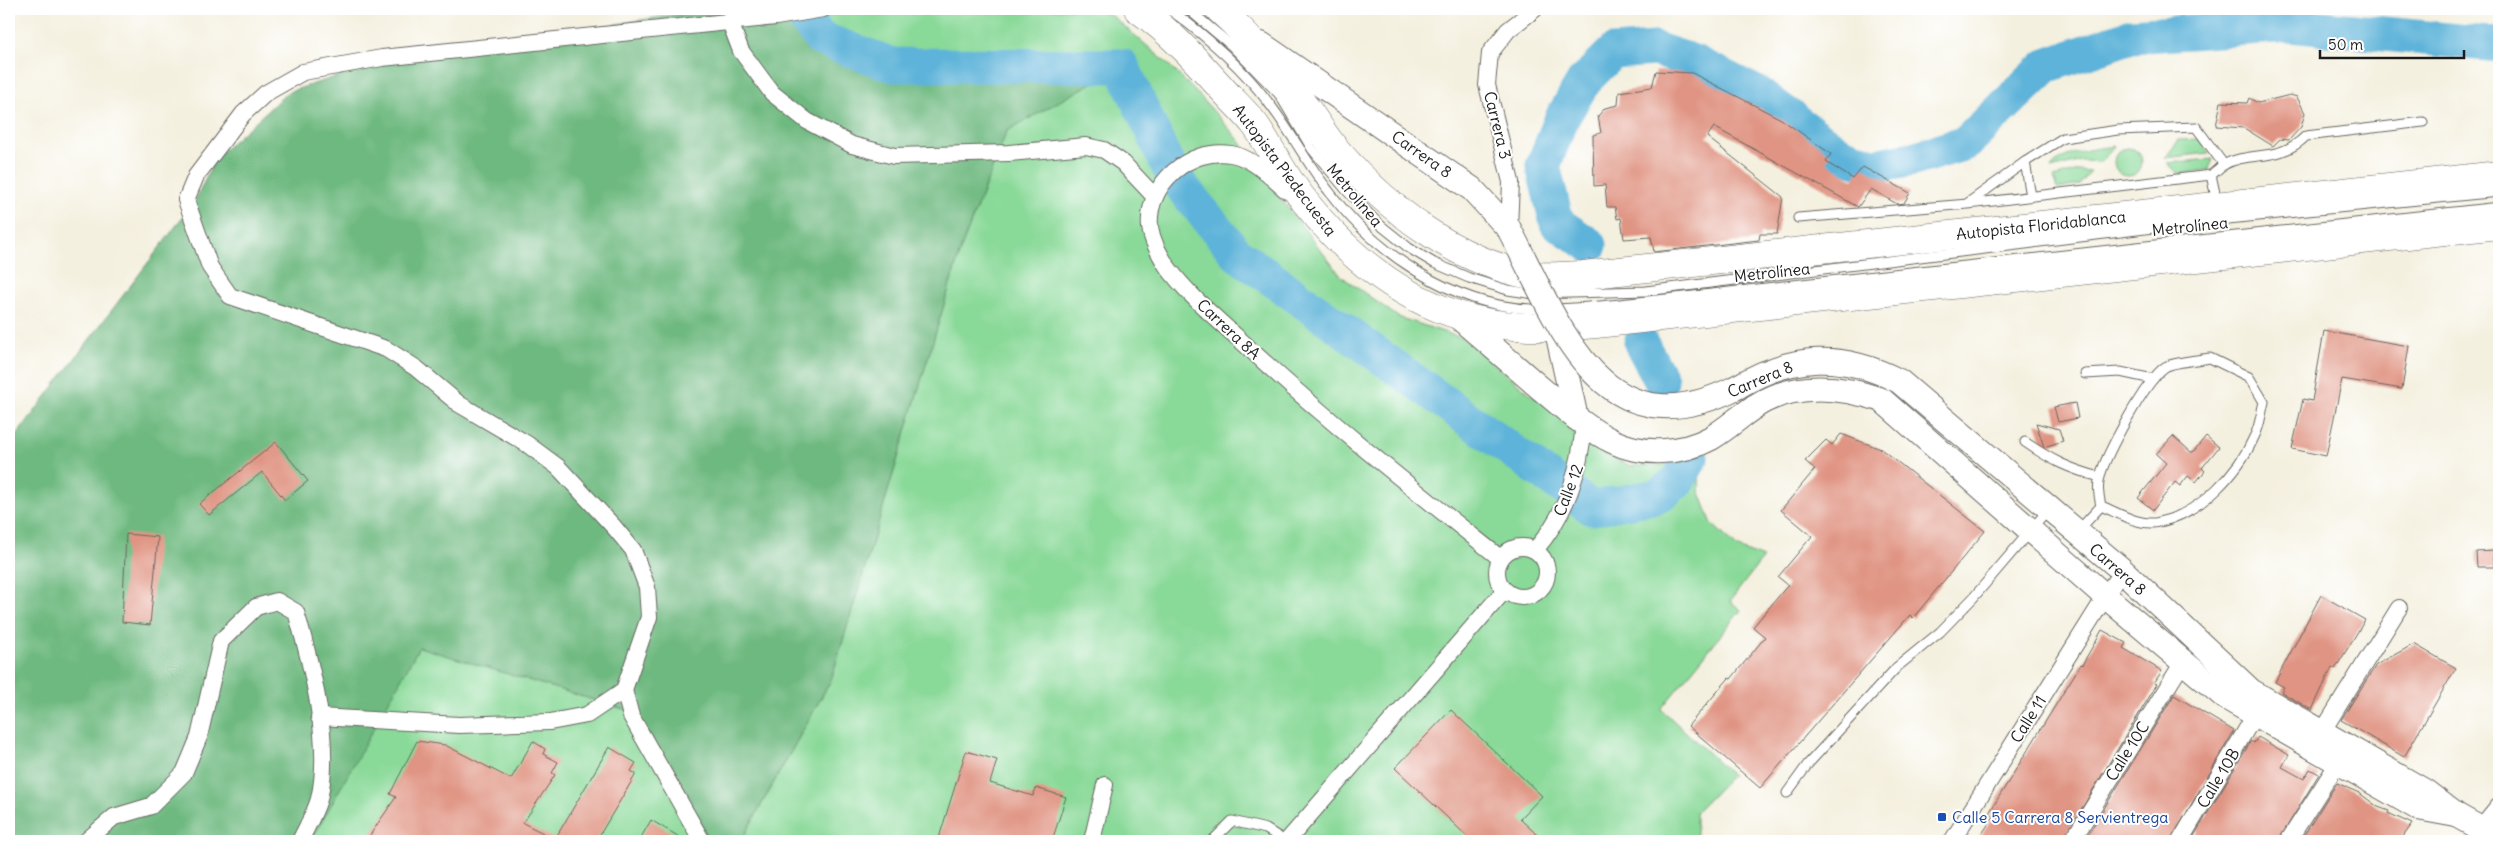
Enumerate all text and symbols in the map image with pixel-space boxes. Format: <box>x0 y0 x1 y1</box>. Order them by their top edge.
scale bar <box>2320 28 2464 60</box>
text: 50 m <box>2328 35 2363 54</box>
street label: Carrera 3 <box>1480 89 1516 161</box>
street label: Autopista Piedecuesta <box>1229 100 1341 240</box>
street label: Carrera 8 <box>1388 126 1456 182</box>
street label: Metrolínea <box>1323 159 1387 231</box>
street label: Autopista Floridablanca <box>1955 206 2127 244</box>
street label: Metrolínea <box>2151 212 2229 240</box>
street label: Metrolínea <box>1733 258 1811 286</box>
street label: Carrera 8A <box>1193 295 1265 363</box>
street label: Carrera 8 <box>1724 356 1796 402</box>
street label: Calle 12 <box>1549 461 1587 519</box>
street label: Carrera 8 <box>2085 539 2151 599</box>
street label: Calle 11 <box>2006 692 2050 746</box>
street label: Calle 10C <box>2101 717 2153 785</box>
street label: Calle 10B <box>2192 744 2244 812</box>
place label: Calle 5 Carrera 8 Servientrega <box>1952 807 2168 827</box>
marker: Calle 5 Carrera 8 Servientrega <box>1936 811 1948 823</box>

